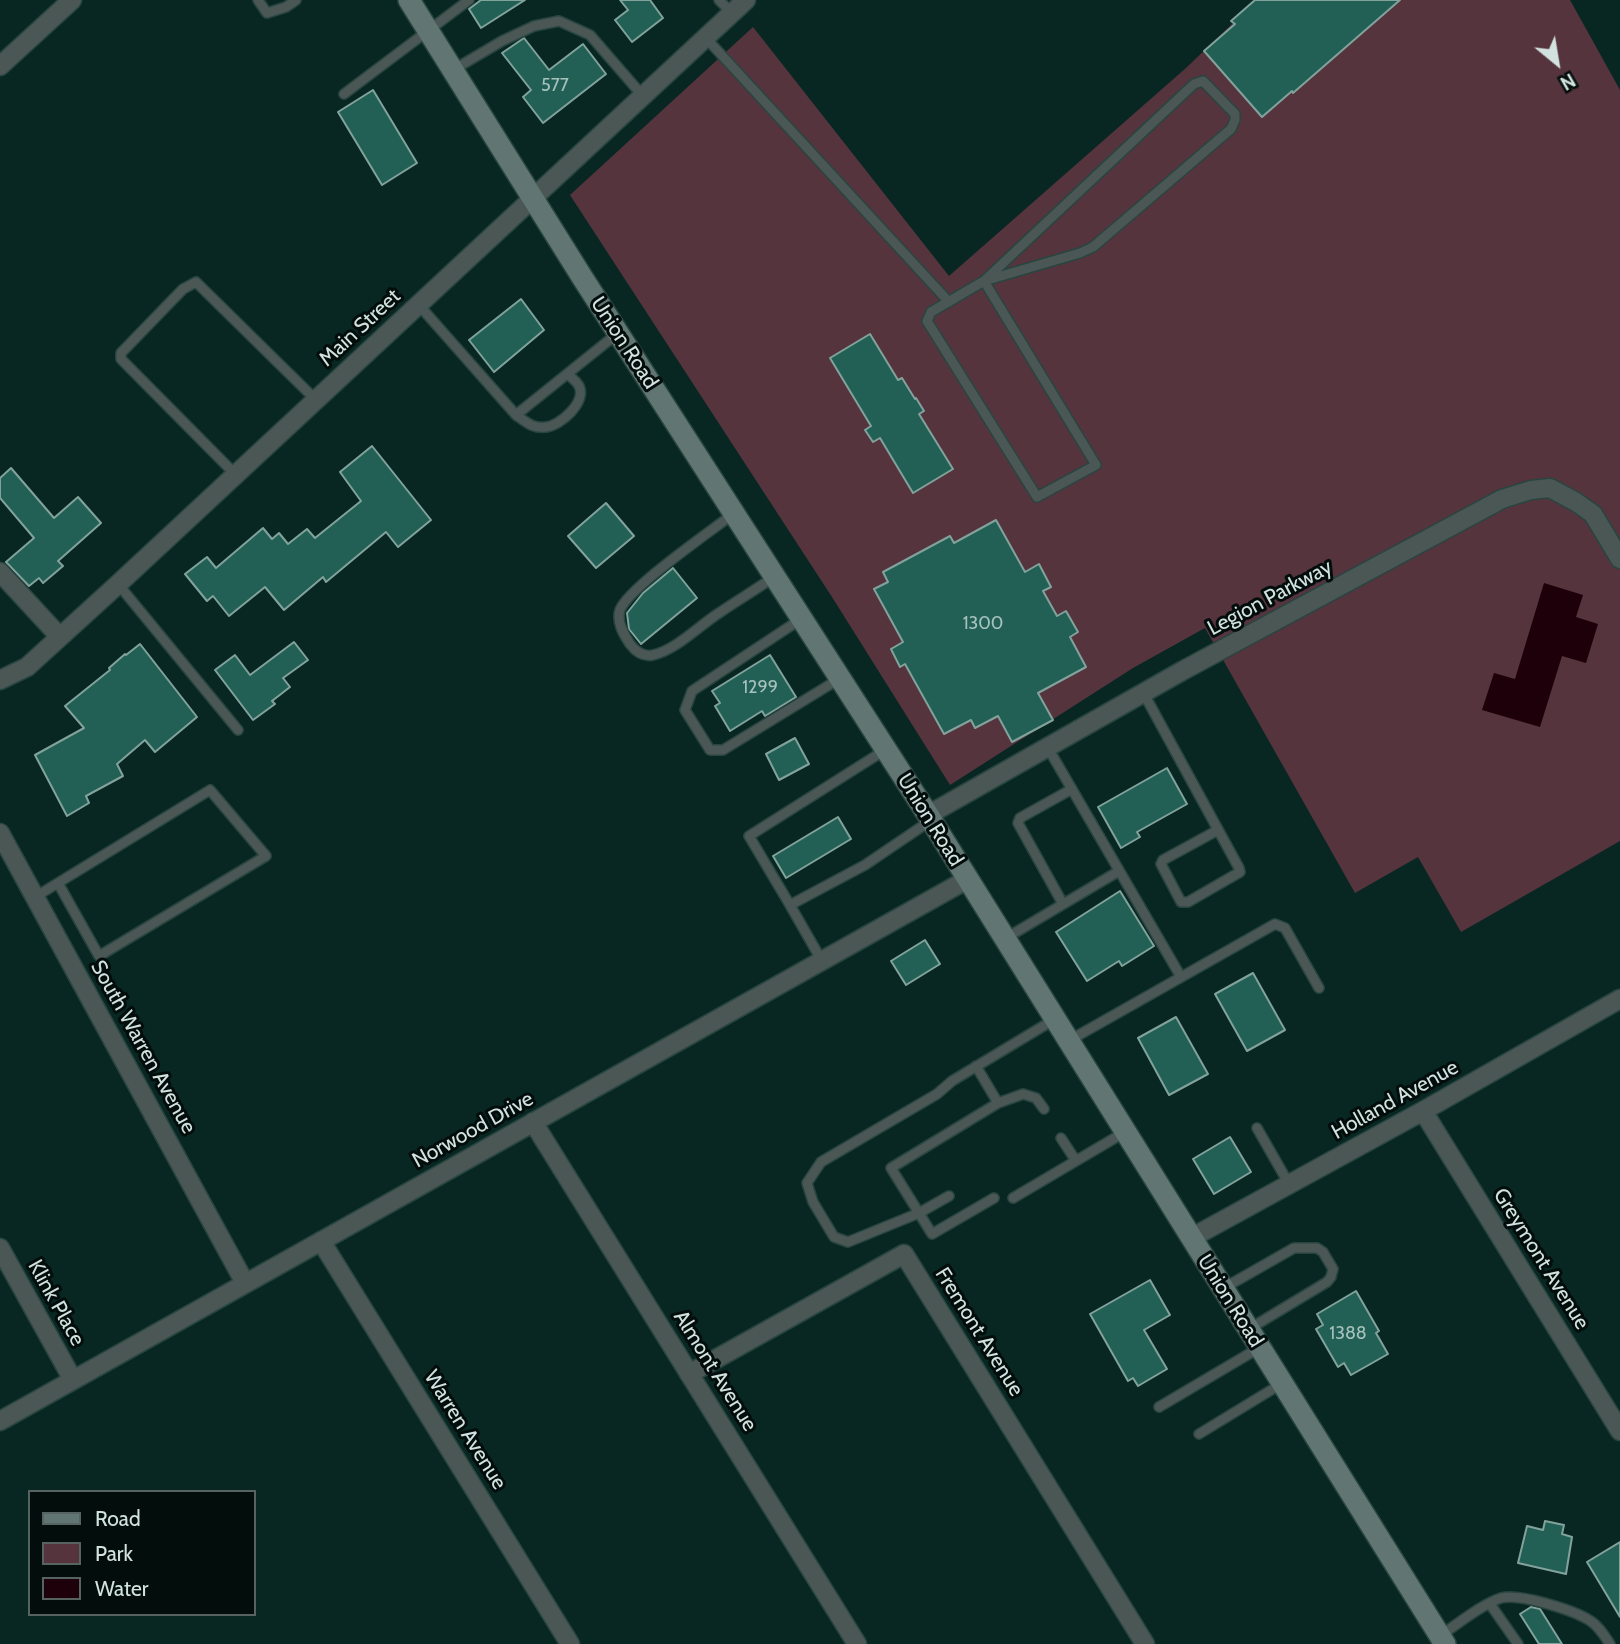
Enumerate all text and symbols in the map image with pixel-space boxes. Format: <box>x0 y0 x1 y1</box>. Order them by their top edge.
north arrow <box>1522 28 1592 98</box>
text: N <box>1556 68 1579 95</box>
house number: 577 <box>541 75 569 97</box>
street label: Main Street <box>314 284 406 372</box>
street label: Union Road <box>585 292 663 394</box>
street label: Legion Parkway <box>1203 555 1337 641</box>
house number: 1300 <box>963 613 1003 635</box>
house number: 1299 <box>742 677 778 699</box>
street label: Union Road <box>892 769 968 871</box>
street label: South Warren Avenue <box>85 956 201 1138</box>
street label: Holland Avenue <box>1327 1055 1463 1145</box>
street label: Norwood Drive <box>408 1086 538 1174</box>
street label: Greymont Avenue <box>1488 1184 1594 1334</box>
street label: Union Road <box>1192 1250 1268 1352</box>
street label: Klink Place <box>22 1256 90 1350</box>
street label: Fremont Avenue <box>929 1263 1029 1401</box>
street label: Almont Avenue <box>668 1306 762 1436</box>
house number: 1388 <box>1329 1323 1367 1345</box>
street label: Warren Avenue <box>418 1366 512 1494</box>
legend <box>28 1490 256 1616</box>
text: Road <box>95 1506 141 1531</box>
text: Park <box>95 1541 133 1566</box>
text: Water <box>95 1576 148 1601</box>

